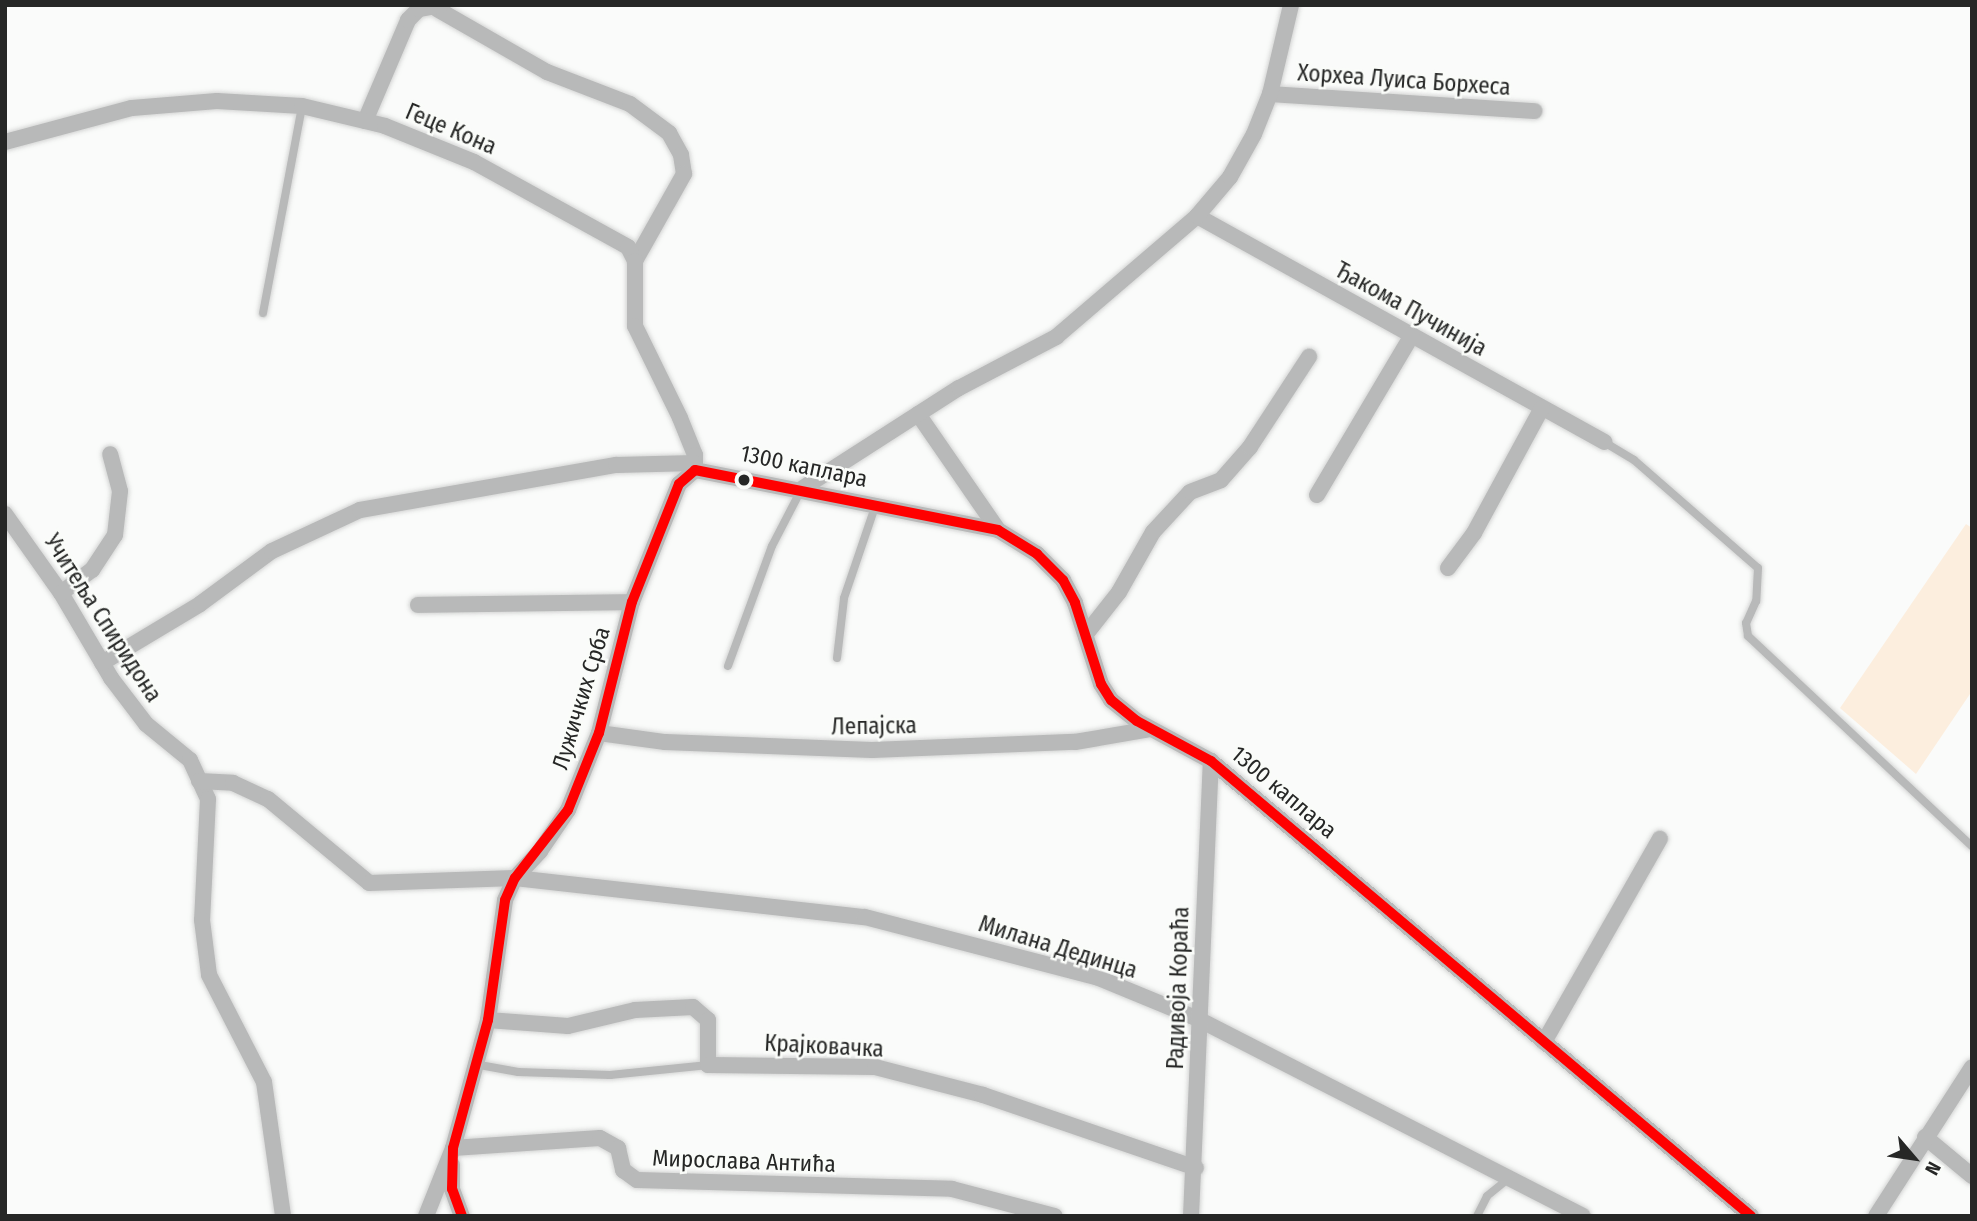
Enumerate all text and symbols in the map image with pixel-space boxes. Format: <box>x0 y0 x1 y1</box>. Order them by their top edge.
street label: Хорхеа Луиса Борхеса <box>1297 59 1511 101</box>
street label: Геце Кона <box>401 98 501 160</box>
street label: Ђакома Пучинија <box>1330 256 1492 362</box>
street label: 1300 каплара <box>738 439 870 493</box>
unlabelled marker <box>737 473 751 487</box>
street label: Учитеља Спиридона <box>38 529 168 707</box>
street label: Лужичких Срба <box>546 623 616 773</box>
street label: Лепајска <box>831 711 917 741</box>
street label: 1300 каплара <box>1226 740 1342 844</box>
street label: Радивоја Кораћа <box>1161 906 1195 1070</box>
street label: Милана Дединца <box>975 910 1141 984</box>
street label: Крајковачка <box>764 1029 884 1063</box>
north arrow <box>1879 1123 1949 1193</box>
street label: Мирослава Антића <box>652 1144 836 1178</box>
text: N <box>1920 1158 1946 1179</box>

